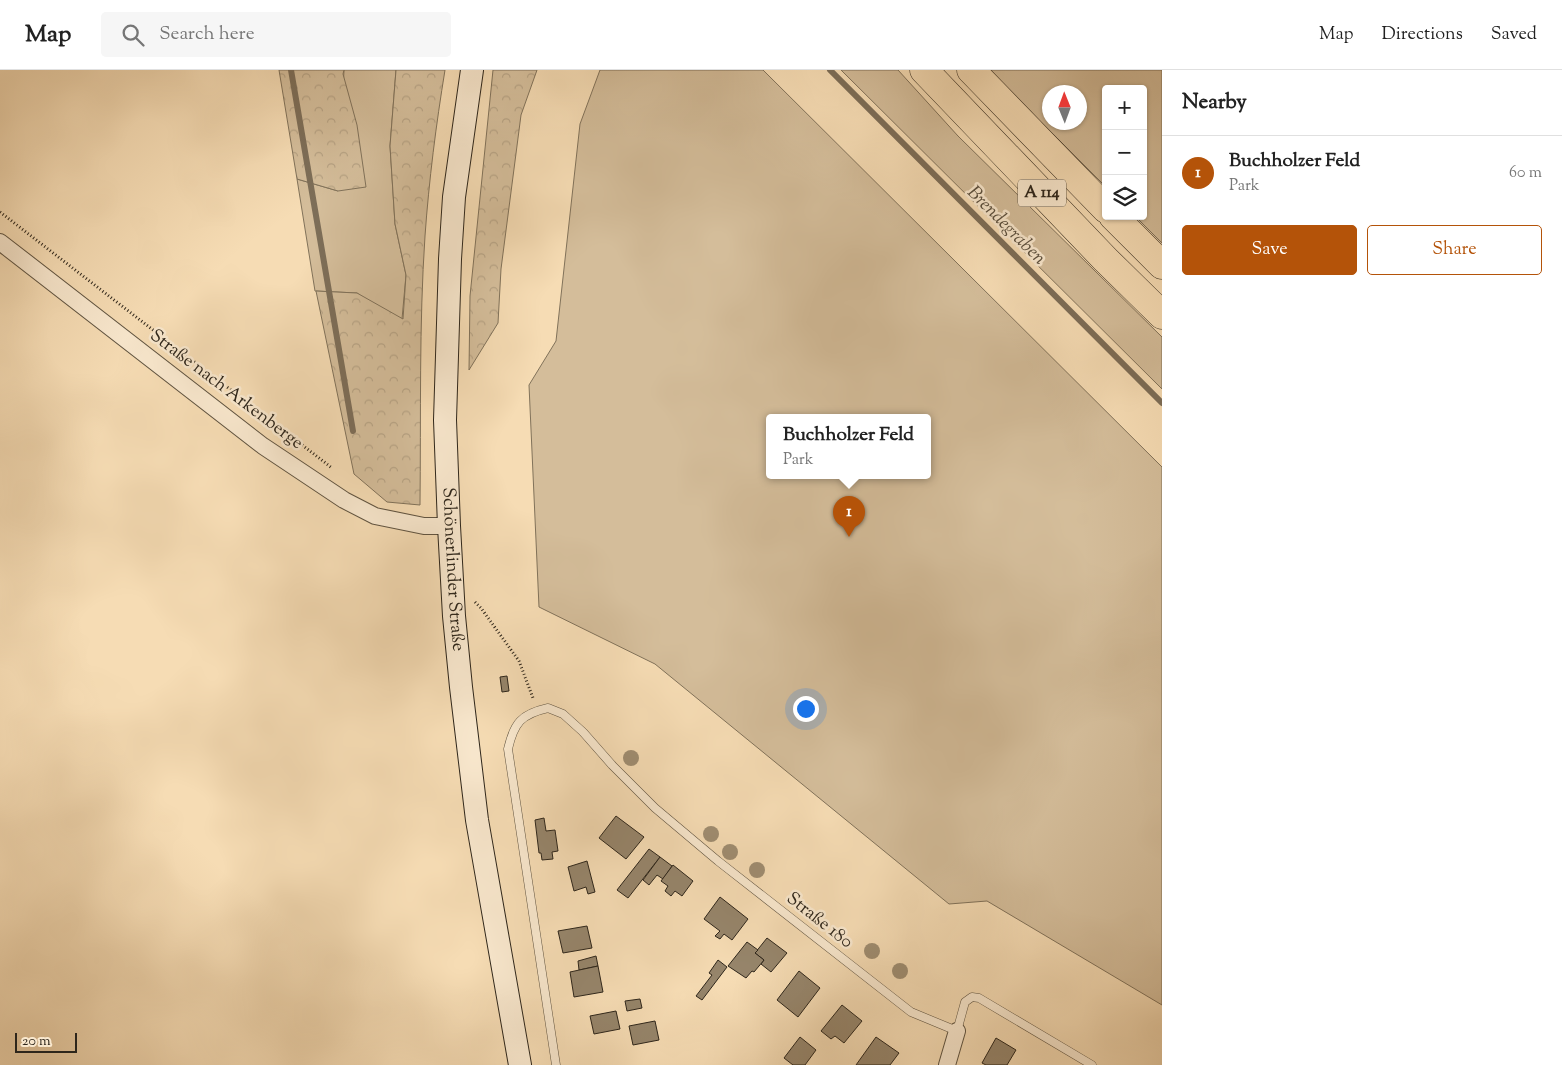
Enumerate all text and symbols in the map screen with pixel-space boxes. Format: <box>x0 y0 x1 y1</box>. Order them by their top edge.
search box <box>101 12 451 57</box>
text: Map <box>25 18 71 52</box>
icon: search <box>119 21 147 49</box>
text: Search here <box>159 21 255 48</box>
text: Map <box>1319 22 1354 48</box>
text: Directions <box>1382 22 1463 48</box>
text: Saved <box>1491 22 1537 48</box>
north arrow <box>1042 85 1087 130</box>
map controls <box>1102 85 1147 220</box>
button: + <box>1102 85 1147 130</box>
text: Nearby <box>1182 88 1247 118</box>
button: − <box>1102 130 1147 175</box>
text: Buchholzer Feld <box>1229 148 1360 175</box>
text: 1 <box>1195 162 1201 185</box>
text: 60 m <box>1509 162 1542 185</box>
button: layers <box>1102 175 1147 220</box>
text: Park <box>1229 175 1260 198</box>
water label: Brendegraben <box>960 180 1052 272</box>
road number: A 114 <box>1018 180 1066 206</box>
button: Save <box>1182 225 1357 275</box>
button: Share <box>1367 225 1542 275</box>
street label: Straße nach Arkenberge <box>144 324 308 456</box>
popup <box>766 414 931 479</box>
text: Buchholzer Feld <box>783 422 914 449</box>
text: Park <box>783 449 814 472</box>
street label: Schönerlinder Straße <box>435 487 470 652</box>
pin: 1 <box>833 496 865 537</box>
your location <box>793 696 819 722</box>
street label: Straße 180 <box>780 887 858 955</box>
scale bar <box>15 1030 78 1053</box>
text: 20 m <box>22 1032 51 1052</box>

